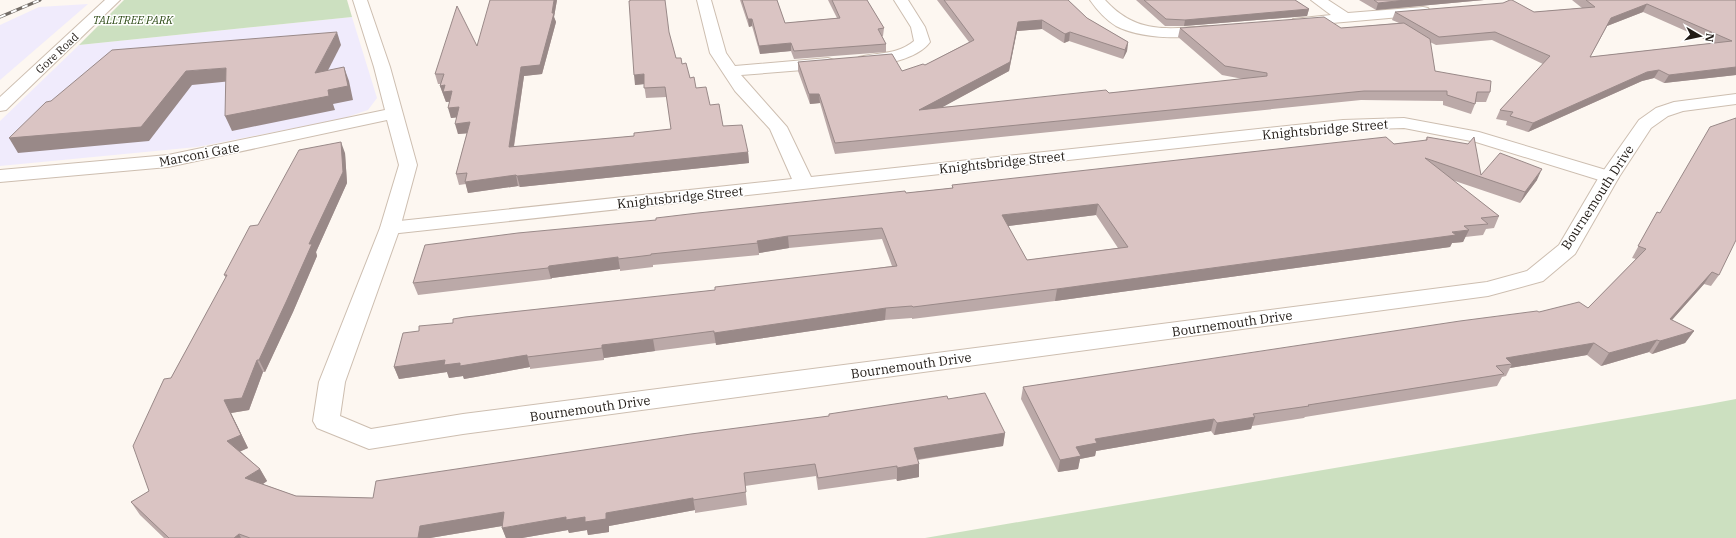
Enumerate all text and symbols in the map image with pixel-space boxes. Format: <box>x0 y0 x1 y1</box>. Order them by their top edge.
park label: TALLTREE PARK <box>93 13 174 27</box>
north arrow <box>1680 16 1720 56</box>
street label: Gore Road <box>33 29 82 76</box>
text: N <box>1702 32 1717 43</box>
street label: Knightsbridge Street <box>1261 115 1389 143</box>
street label: Marconi Gate <box>157 138 241 171</box>
street label: Bournemouth Drive <box>1557 142 1638 253</box>
street label: Knightsbridge Street <box>938 147 1066 178</box>
street label: Knightsbridge Street <box>616 182 744 213</box>
street label: Bournemouth Drive <box>1171 307 1293 340</box>
street label: Bournemouth Drive <box>850 349 972 382</box>
street label: Bournemouth Drive <box>529 392 651 425</box>

